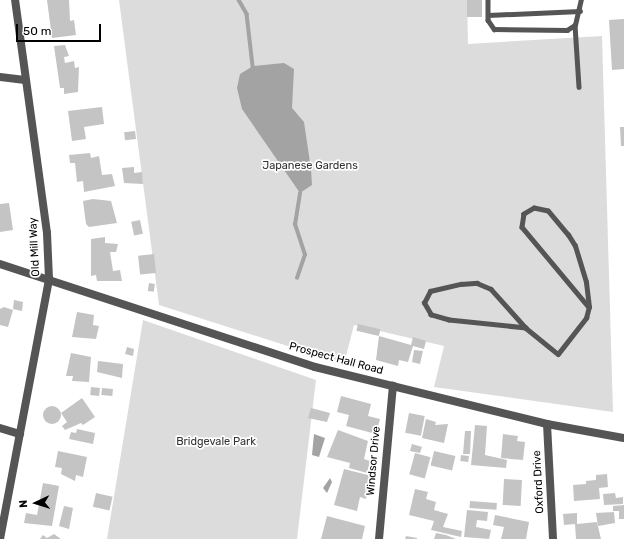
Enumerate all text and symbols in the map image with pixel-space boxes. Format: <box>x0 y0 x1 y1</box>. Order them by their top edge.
scale bar <box>18 16 103 42</box>
text: 50 m <box>23 24 51 38</box>
park label: Japanese Gardens <box>262 159 358 173</box>
street label: Old Mill Way <box>27 217 43 277</box>
street label: Prospect Hall Road <box>288 340 384 378</box>
street label: Windsor Drive <box>364 426 384 496</box>
park label: Bridgevale Park <box>176 435 256 449</box>
street label: Oxford Drive <box>531 450 547 514</box>
north arrow <box>16 483 56 523</box>
text: N <box>17 499 30 508</box>

